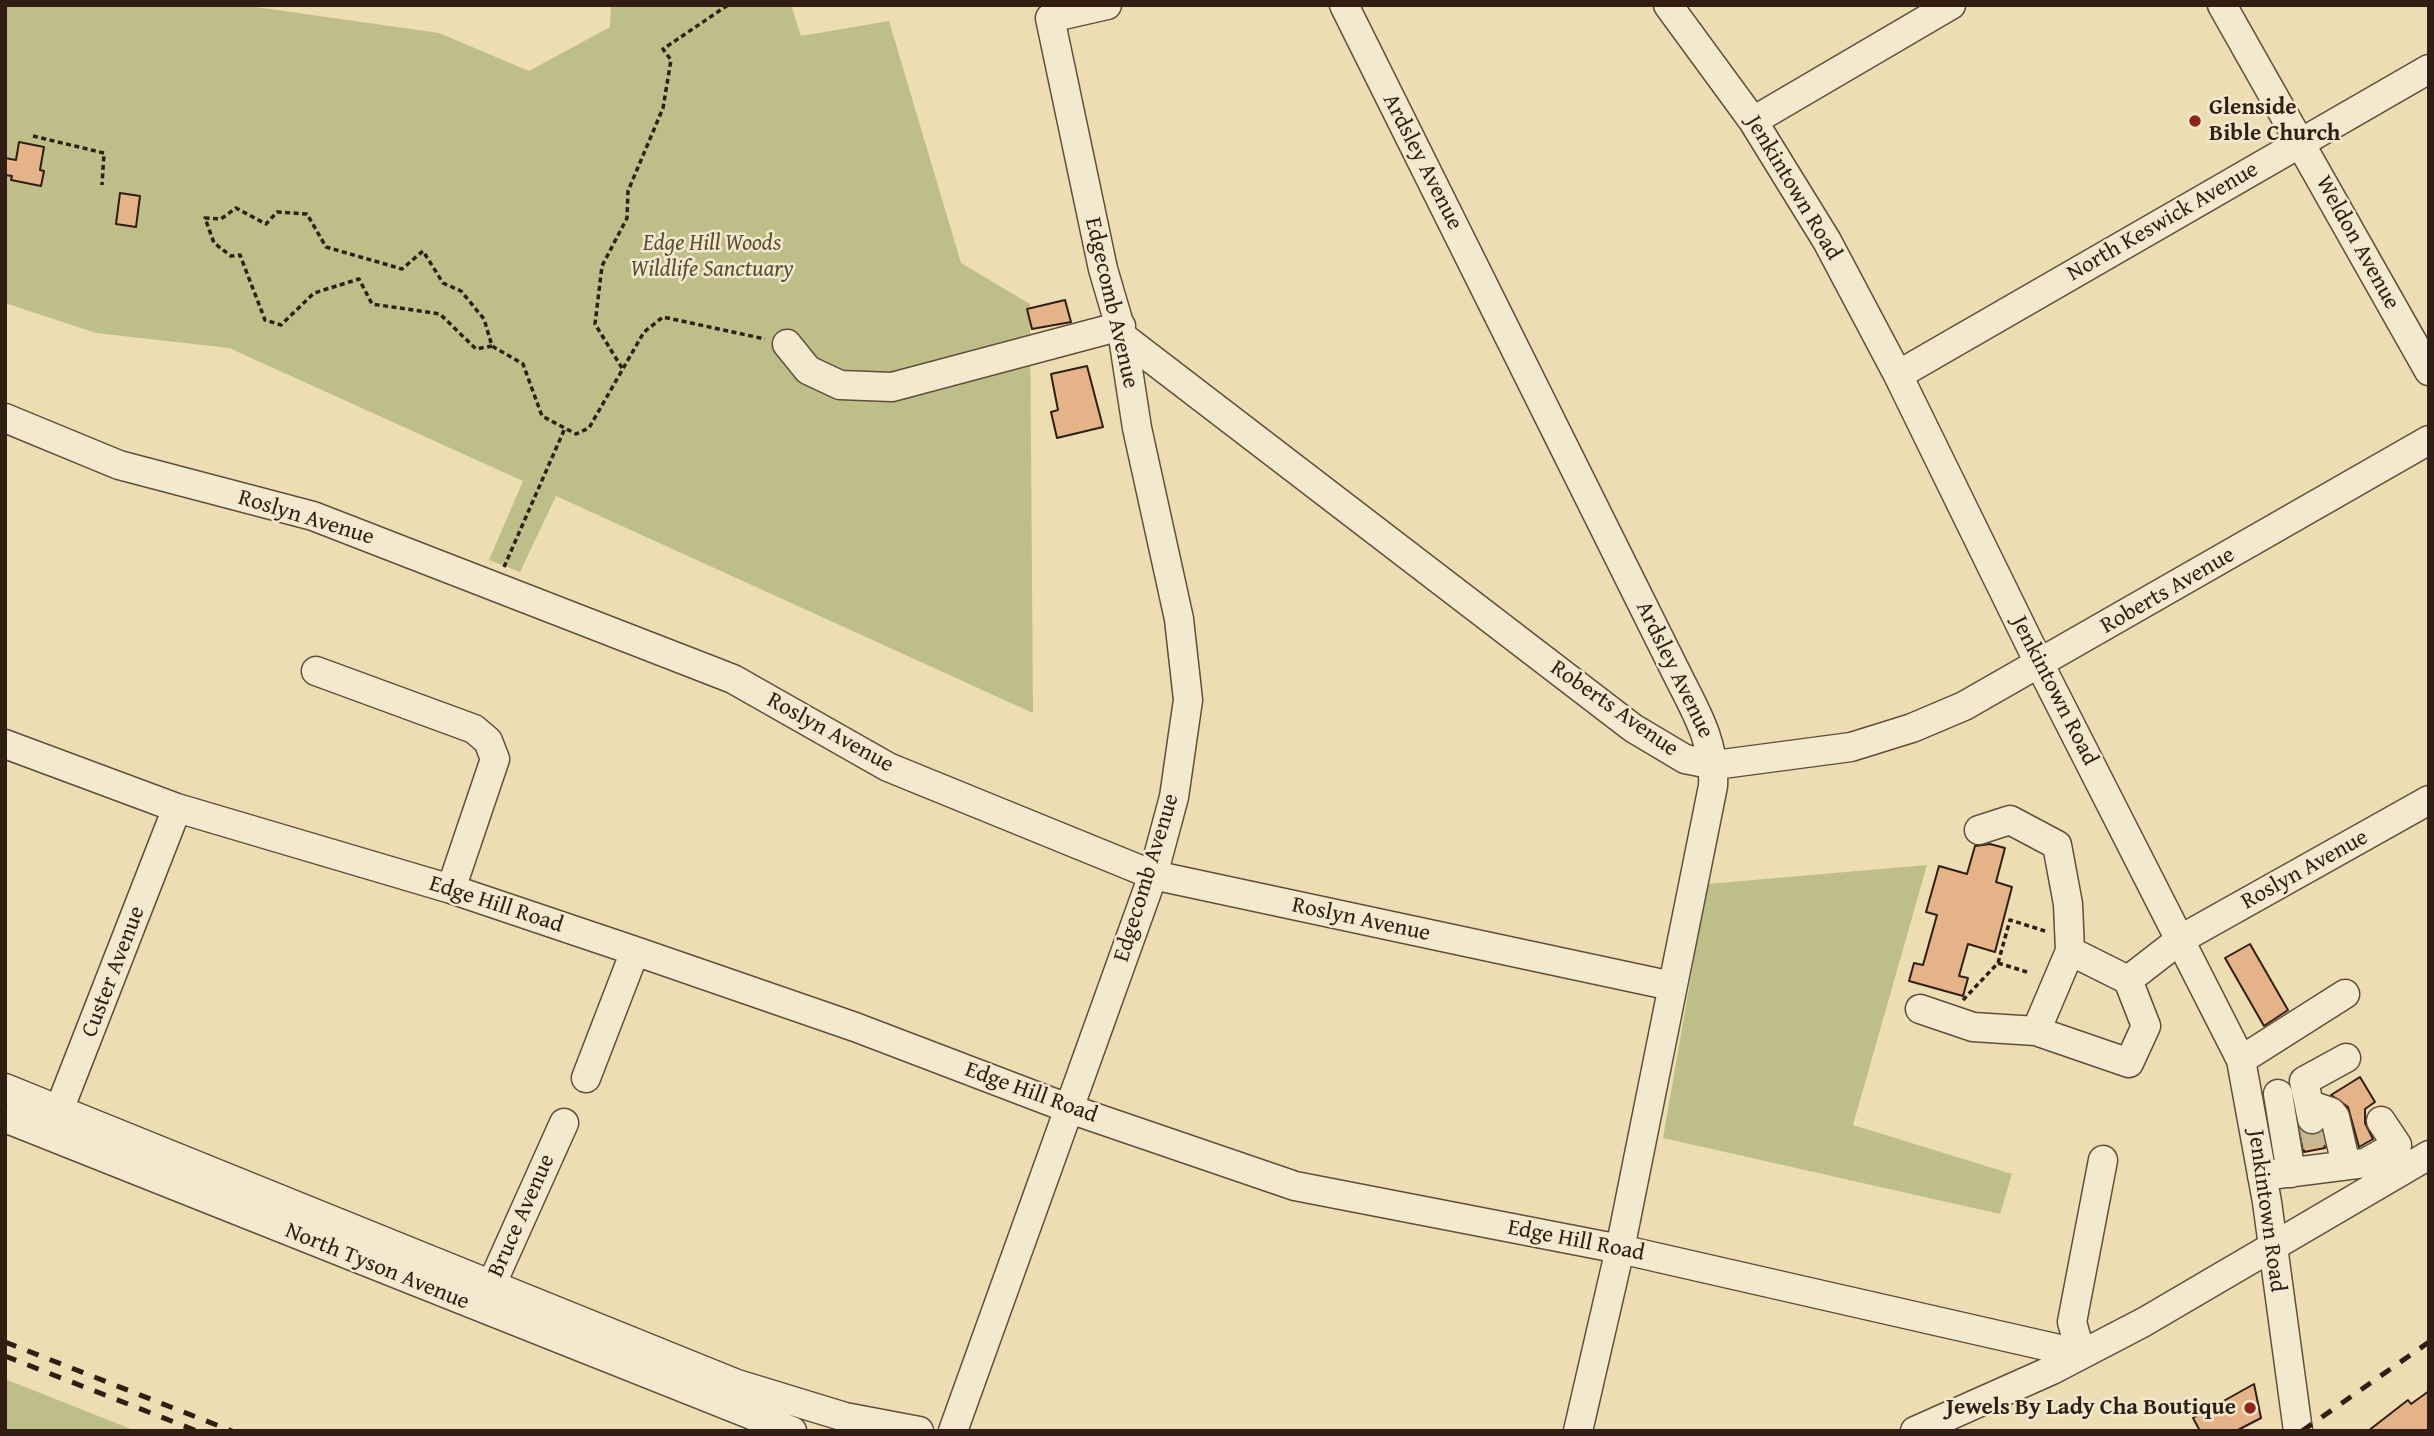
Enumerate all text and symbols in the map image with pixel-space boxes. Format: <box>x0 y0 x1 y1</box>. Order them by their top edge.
street label: Ardsley Avenue <box>1376 89 1468 235</box>
place label: Glenside Bible Church <box>2209 94 2340 148</box>
street label: Jenkintown Road <box>1739 111 1847 265</box>
marker: Glenside Bible Church <box>2187 113 2203 129</box>
street label: North Keswick Avenue <box>2063 156 2263 288</box>
street label: Weldon Avenue <box>2309 171 2405 315</box>
street label: Edgecomb Avenue <box>1078 215 1144 391</box>
park label: Edge Hill Woods Wildlife Sanctuary <box>630 230 794 284</box>
street label: Roslyn Avenue <box>235 484 377 552</box>
street label: Roberts Avenue <box>2096 542 2240 640</box>
street label: Ardsley Avenue <box>1629 597 1719 743</box>
street label: Jenkintown Road <box>2004 612 2104 770</box>
street label: Roberts Avenue <box>1545 655 1683 763</box>
street label: Roslyn Avenue <box>762 687 898 779</box>
street label: Edgecomb Avenue <box>1108 791 1186 965</box>
street label: Roslyn Avenue <box>2237 824 2373 916</box>
street label: Edge Hill Road <box>426 870 566 940</box>
street label: Roslyn Avenue <box>1289 892 1433 948</box>
street label: Custer Avenue <box>76 903 152 1041</box>
street label: Edge Hill Road <box>961 1056 1101 1130</box>
street label: Jenkintown Road <box>2241 1128 2291 1294</box>
street label: Bruce Avenue <box>483 1150 561 1282</box>
street label: Edge Hill Road <box>1505 1214 1647 1268</box>
street label: North Tyson Avenue <box>281 1217 473 1317</box>
place label: Jewels By Lady Cha Boutique <box>1946 1394 2236 1422</box>
marker: Jewels By Lady Cha Boutique <box>2242 1400 2258 1416</box>

